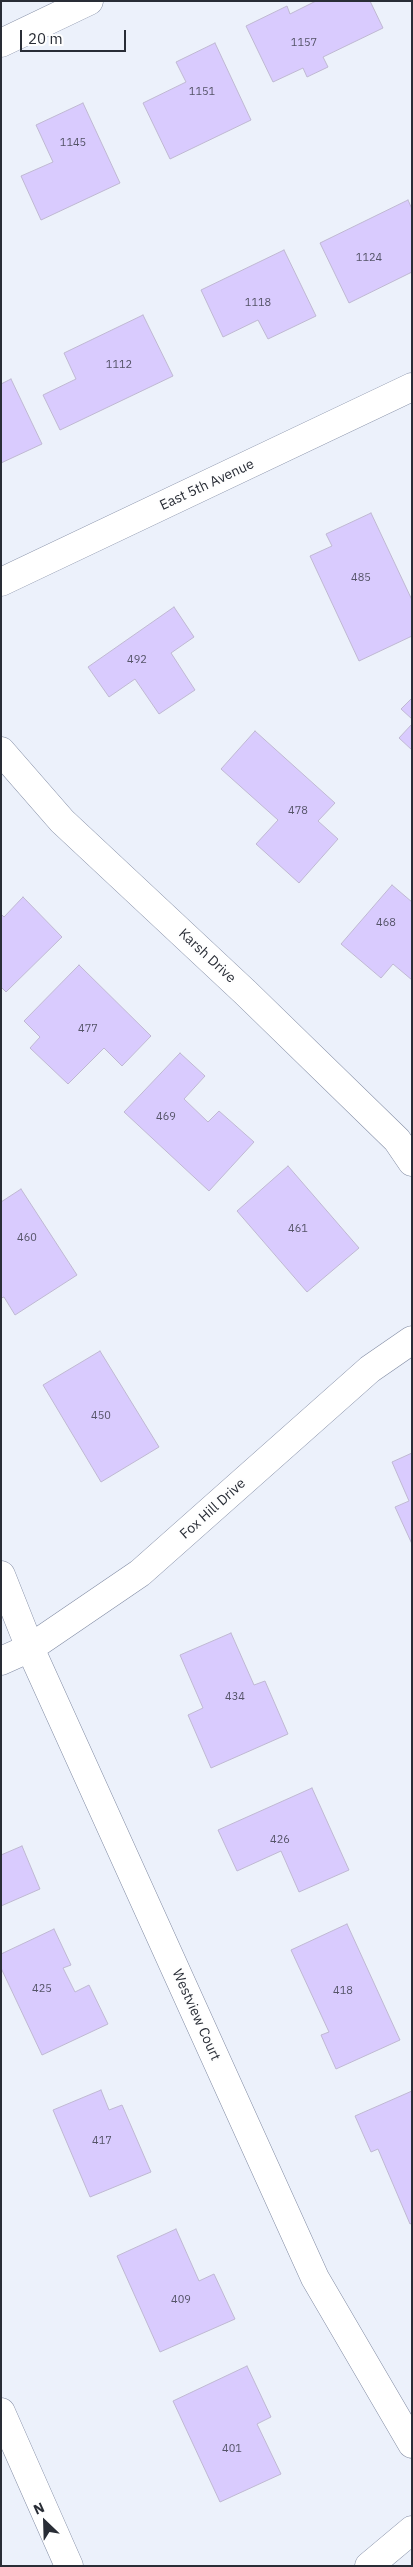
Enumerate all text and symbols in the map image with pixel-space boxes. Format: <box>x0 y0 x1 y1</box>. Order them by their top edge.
scale bar <box>22 20 129 52</box>
text: 20 m <box>28 29 63 48</box>
house number: 1157 <box>291 36 317 50</box>
house number: 1151 <box>189 85 215 99</box>
house number: 1145 <box>60 136 86 150</box>
house number: 1124 <box>356 251 382 265</box>
house number: 1118 <box>245 296 271 310</box>
house number: 1112 <box>106 358 132 372</box>
street label: East 5th Avenue <box>157 456 257 514</box>
house number: 485 <box>351 571 371 585</box>
house number: 492 <box>127 653 147 667</box>
house number: 478 <box>288 804 308 818</box>
house number: 468 <box>376 916 396 930</box>
street label: Karsh Drive <box>175 925 239 987</box>
house number: 477 <box>78 1022 98 1036</box>
house number: 469 <box>156 1110 176 1124</box>
house number: 461 <box>288 1222 308 1236</box>
house number: 460 <box>17 1231 37 1245</box>
house number: 450 <box>91 1409 111 1423</box>
street label: Fox Hill Drive <box>177 1475 249 1543</box>
house number: 434 <box>225 1690 245 1704</box>
house number: 426 <box>270 1833 290 1847</box>
street label: Westview Court <box>168 1967 224 2063</box>
house number: 425 <box>32 1982 52 1996</box>
house number: 418 <box>333 1984 353 1998</box>
house number: 417 <box>92 2134 112 2148</box>
house number: 409 <box>171 2293 191 2307</box>
house number: 401 <box>222 2442 242 2456</box>
north arrow <box>20 2497 70 2547</box>
text: N <box>31 2498 47 2519</box>

